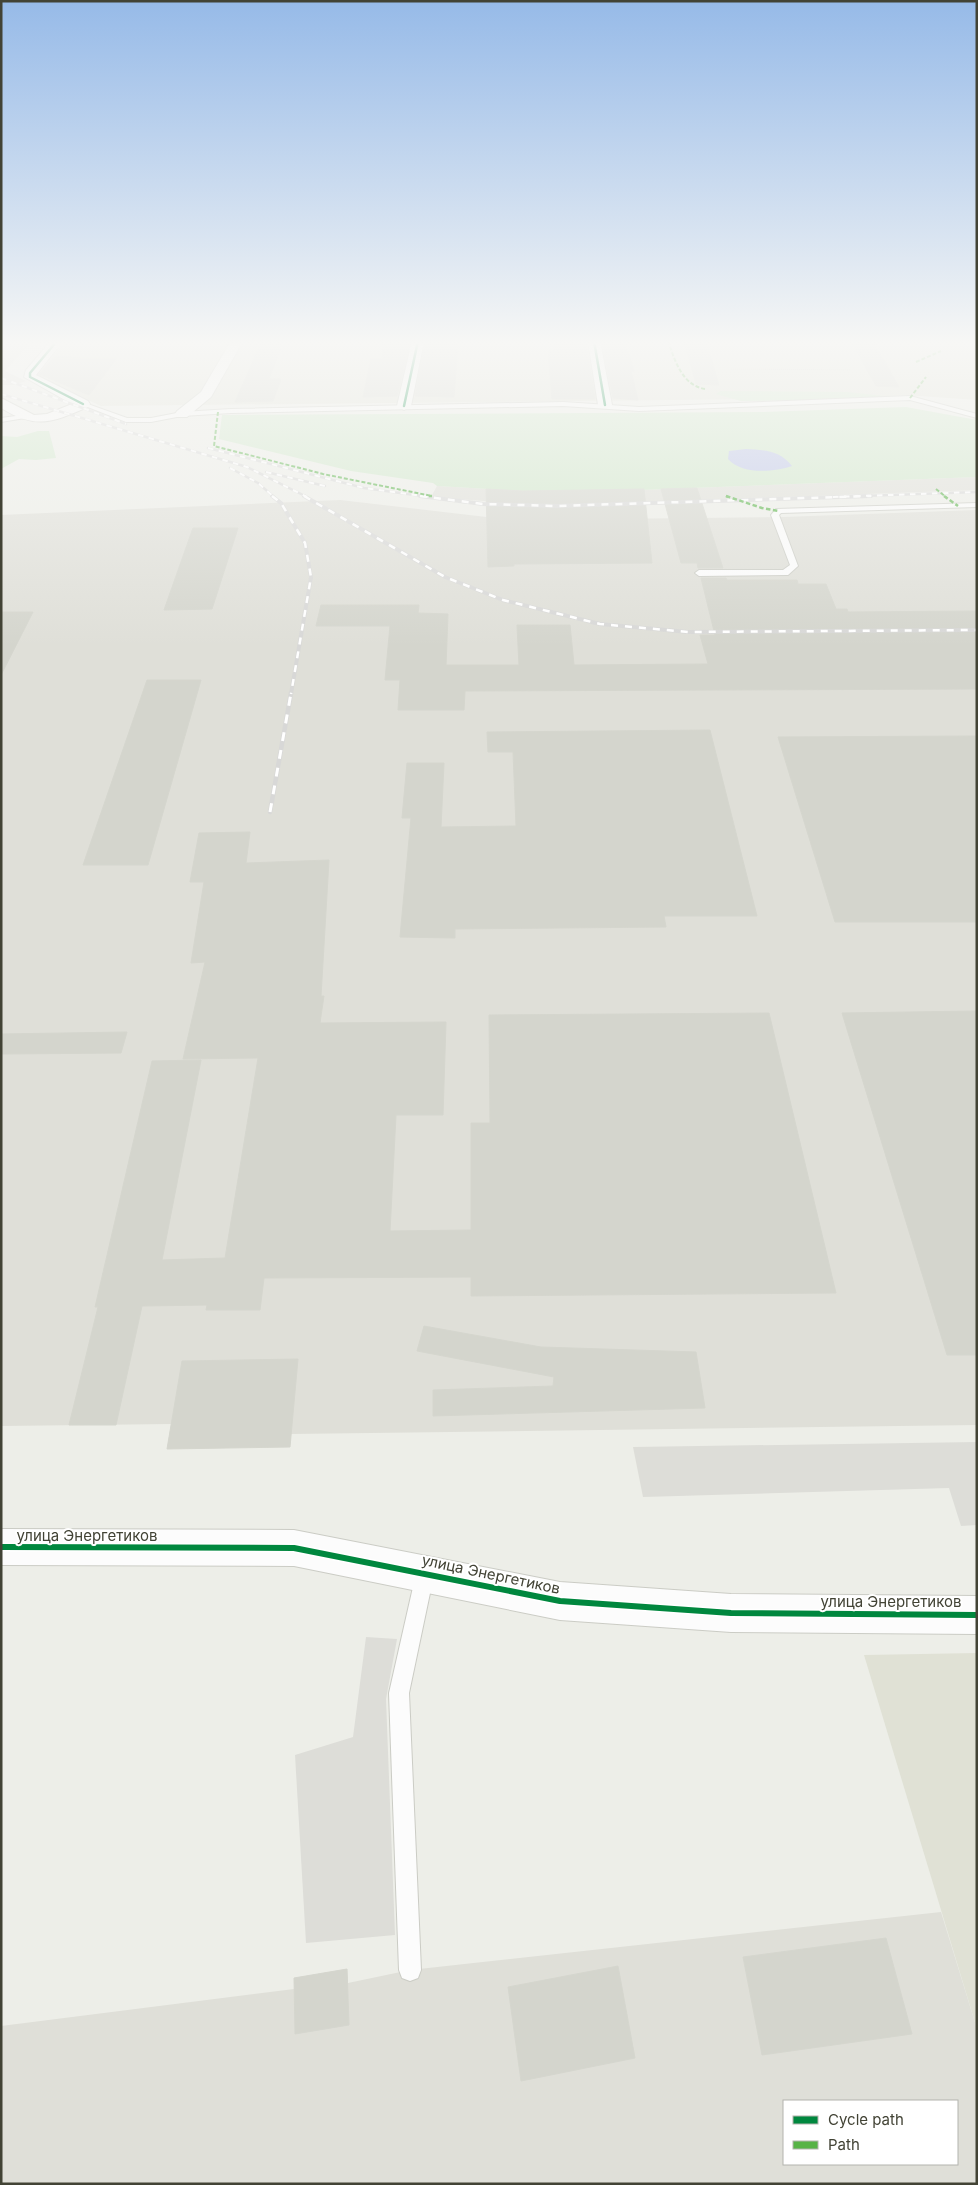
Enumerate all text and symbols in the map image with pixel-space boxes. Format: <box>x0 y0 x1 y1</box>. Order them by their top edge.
street label: улица Энергетиков <box>17 1526 158 1545</box>
street label: улица Энергетиков <box>420 1550 562 1598</box>
street label: улица Энергетиков <box>821 1592 962 1611</box>
legend <box>783 2100 958 2165</box>
text: Cycle path <box>828 2110 904 2129</box>
text: Path <box>828 2135 860 2154</box>

